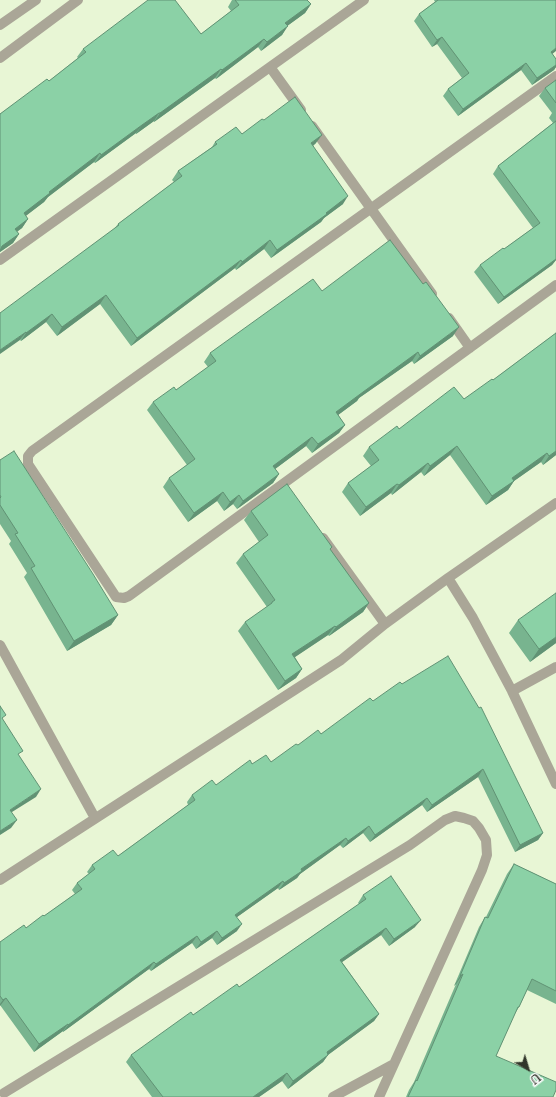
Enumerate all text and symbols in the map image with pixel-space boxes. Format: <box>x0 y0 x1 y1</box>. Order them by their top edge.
north arrow <box>508 1049 548 1089</box>
text: U <box>527 1070 544 1087</box>

